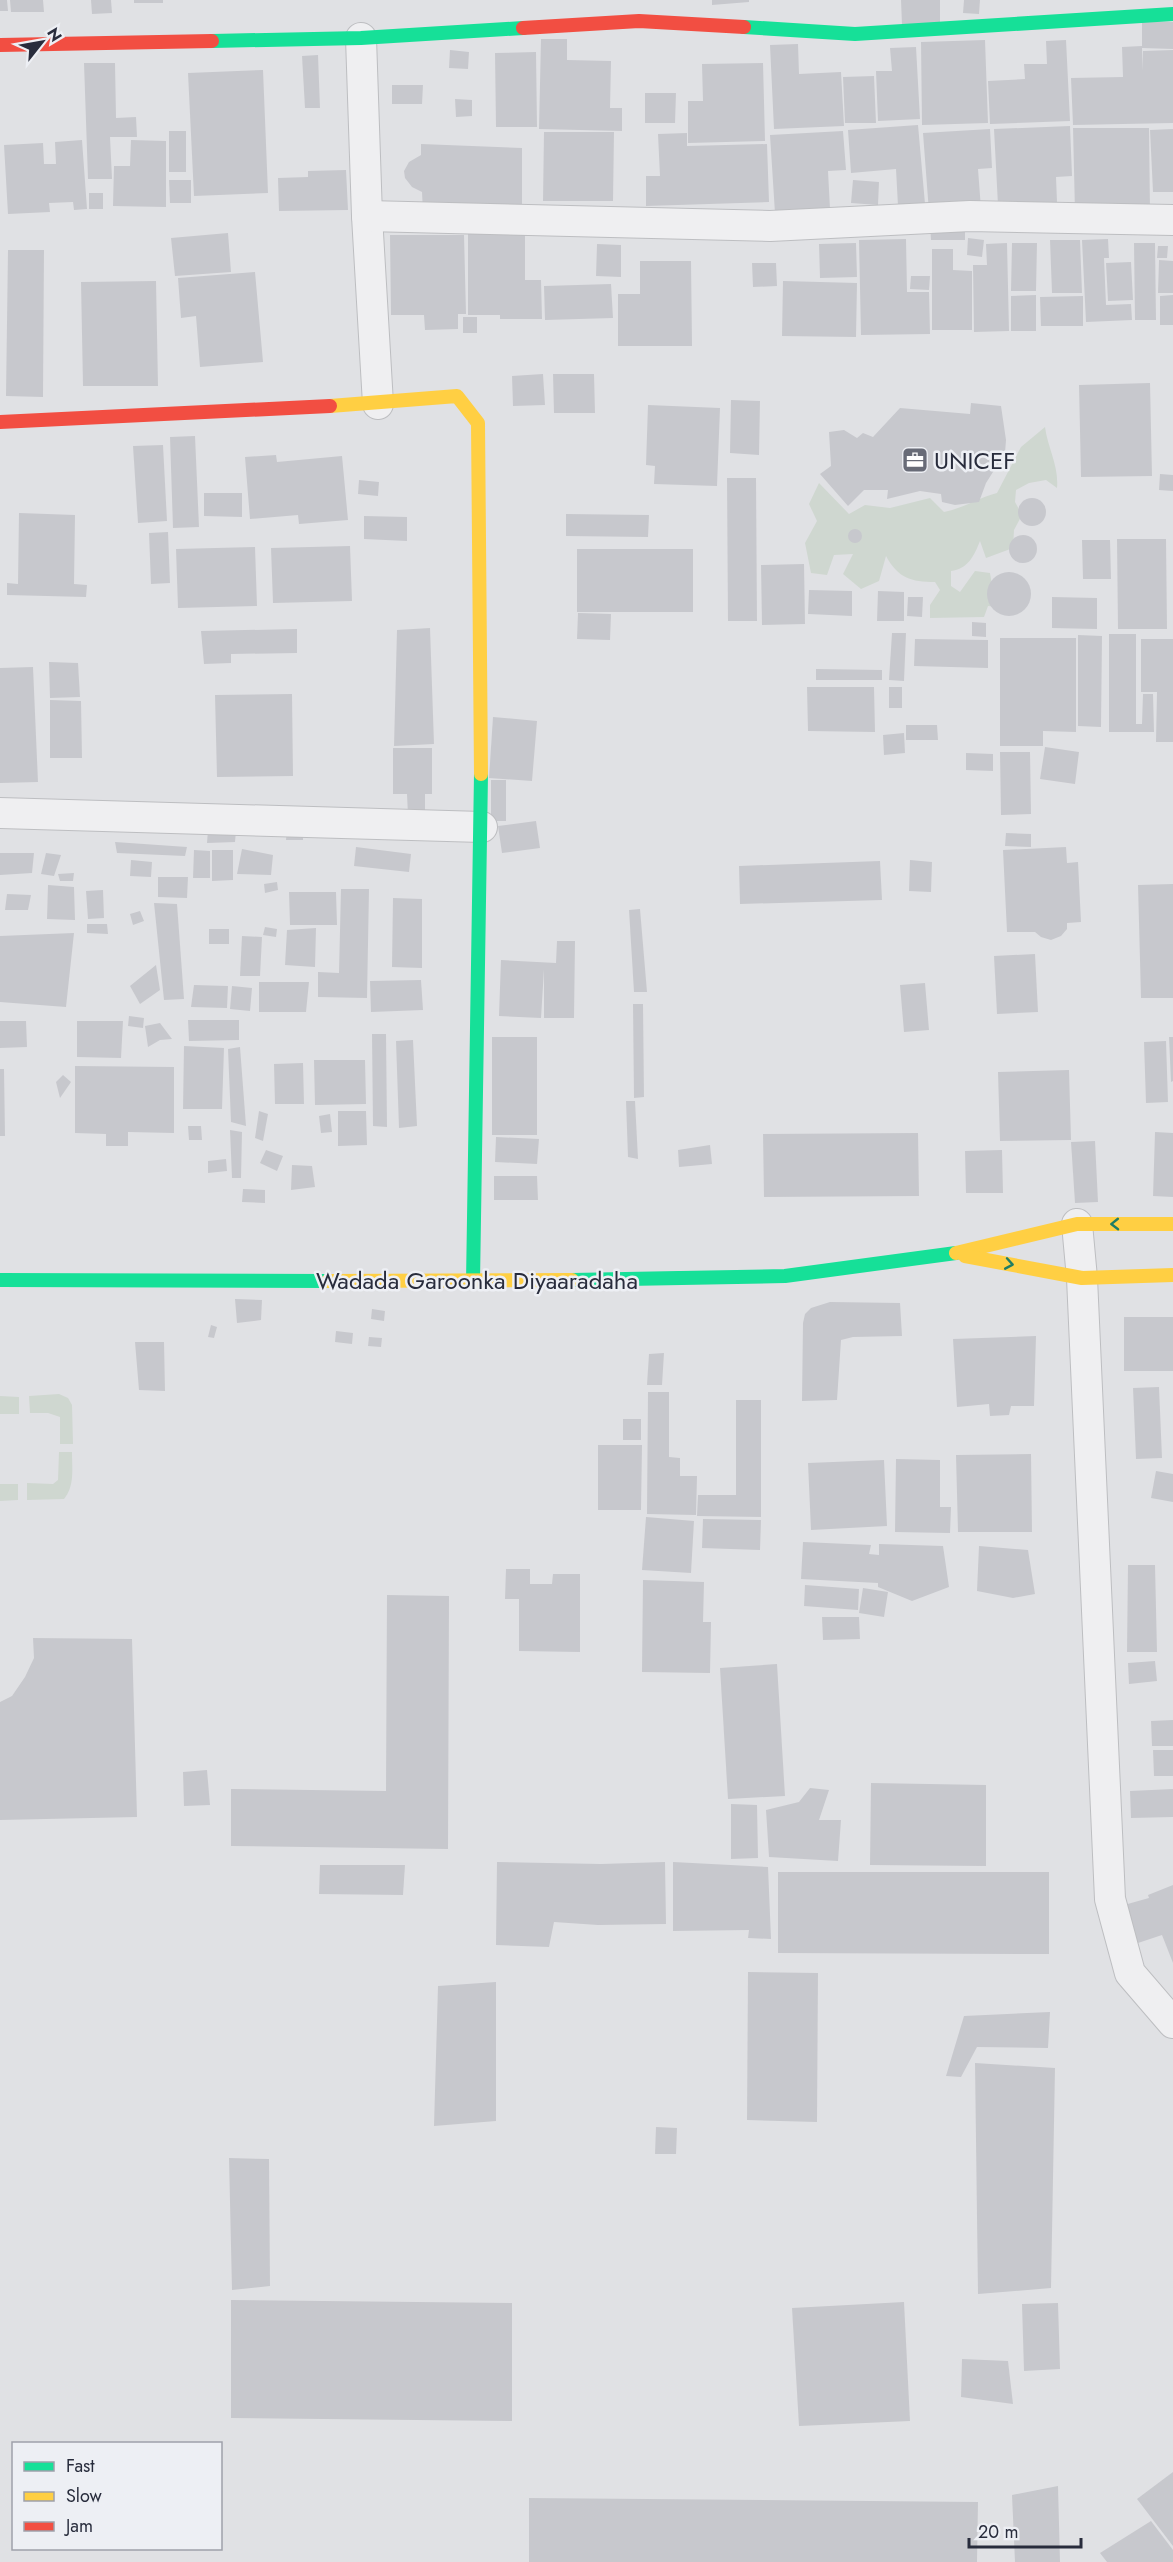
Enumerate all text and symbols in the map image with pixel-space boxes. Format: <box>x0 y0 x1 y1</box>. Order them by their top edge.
north arrow <box>12 12 72 72</box>
text: N <box>41 23 68 46</box>
place label: UNICEF <box>934 443 1015 478</box>
office icon: UNICEF <box>900 445 930 475</box>
one-way arrow <box>1110 1218 1119 1230</box>
one-way arrow <box>1004 1257 1014 1270</box>
street label: Wadada Garoonka Diyaaradaha <box>316 1263 638 1298</box>
legend <box>12 2442 222 2550</box>
text: Fast <box>66 2453 95 2479</box>
text: Slow <box>66 2483 103 2509</box>
scale bar <box>969 2511 1082 2549</box>
text: Jam <box>64 2513 93 2539</box>
text: 20 m <box>978 2519 1018 2545</box>

